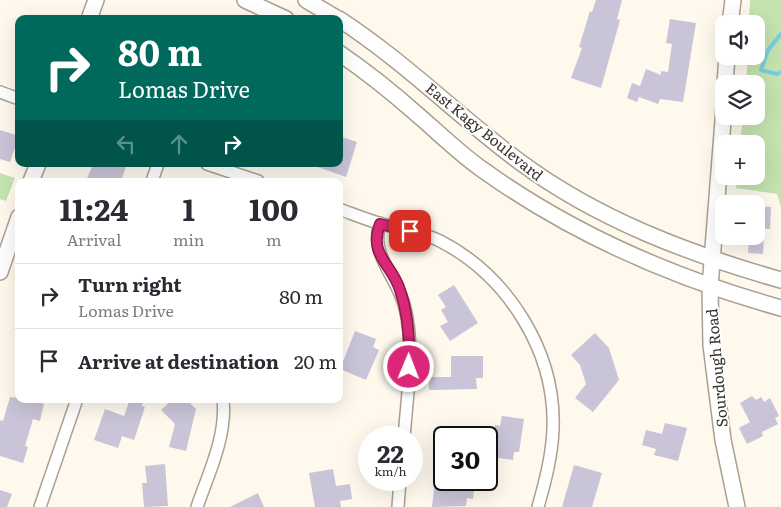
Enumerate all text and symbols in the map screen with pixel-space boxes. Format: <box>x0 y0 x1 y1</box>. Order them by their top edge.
map controls <box>715 15 765 245</box>
button: sound <box>715 15 765 65</box>
text: 80 m <box>118 25 202 77</box>
icon: right <box>35 35 100 100</box>
text: Lomas Drive <box>118 72 250 105</box>
button: layers <box>715 75 765 125</box>
street label: East Kagy Boulevard <box>421 76 549 186</box>
icon: left <box>112 130 140 158</box>
icon: ahead <box>165 130 193 158</box>
icon: right <box>218 130 246 158</box>
button: + <box>715 135 765 185</box>
text: 11:24 <box>60 186 128 230</box>
text: 1 <box>182 186 195 230</box>
text: 100 <box>249 186 298 230</box>
button: − <box>715 195 765 245</box>
pin <box>389 210 431 252</box>
icon: arrive <box>396 217 424 245</box>
text: Arrival <box>67 227 121 251</box>
text: min <box>173 227 204 251</box>
text: m <box>266 227 281 251</box>
text: Turn right <box>78 270 182 298</box>
icon: right <box>35 282 63 310</box>
text: 80 m <box>279 282 323 310</box>
text: Lomas Drive <box>78 298 174 322</box>
street label: Sourdough Road <box>699 308 733 428</box>
position arrow <box>382 340 434 392</box>
icon: arrive <box>35 347 63 375</box>
text: Arrive at destination <box>78 347 279 375</box>
text: 20 m <box>294 347 337 375</box>
speed limit sign: 30 <box>433 426 498 491</box>
text: 22 <box>377 434 404 471</box>
text: km/h <box>375 462 406 480</box>

